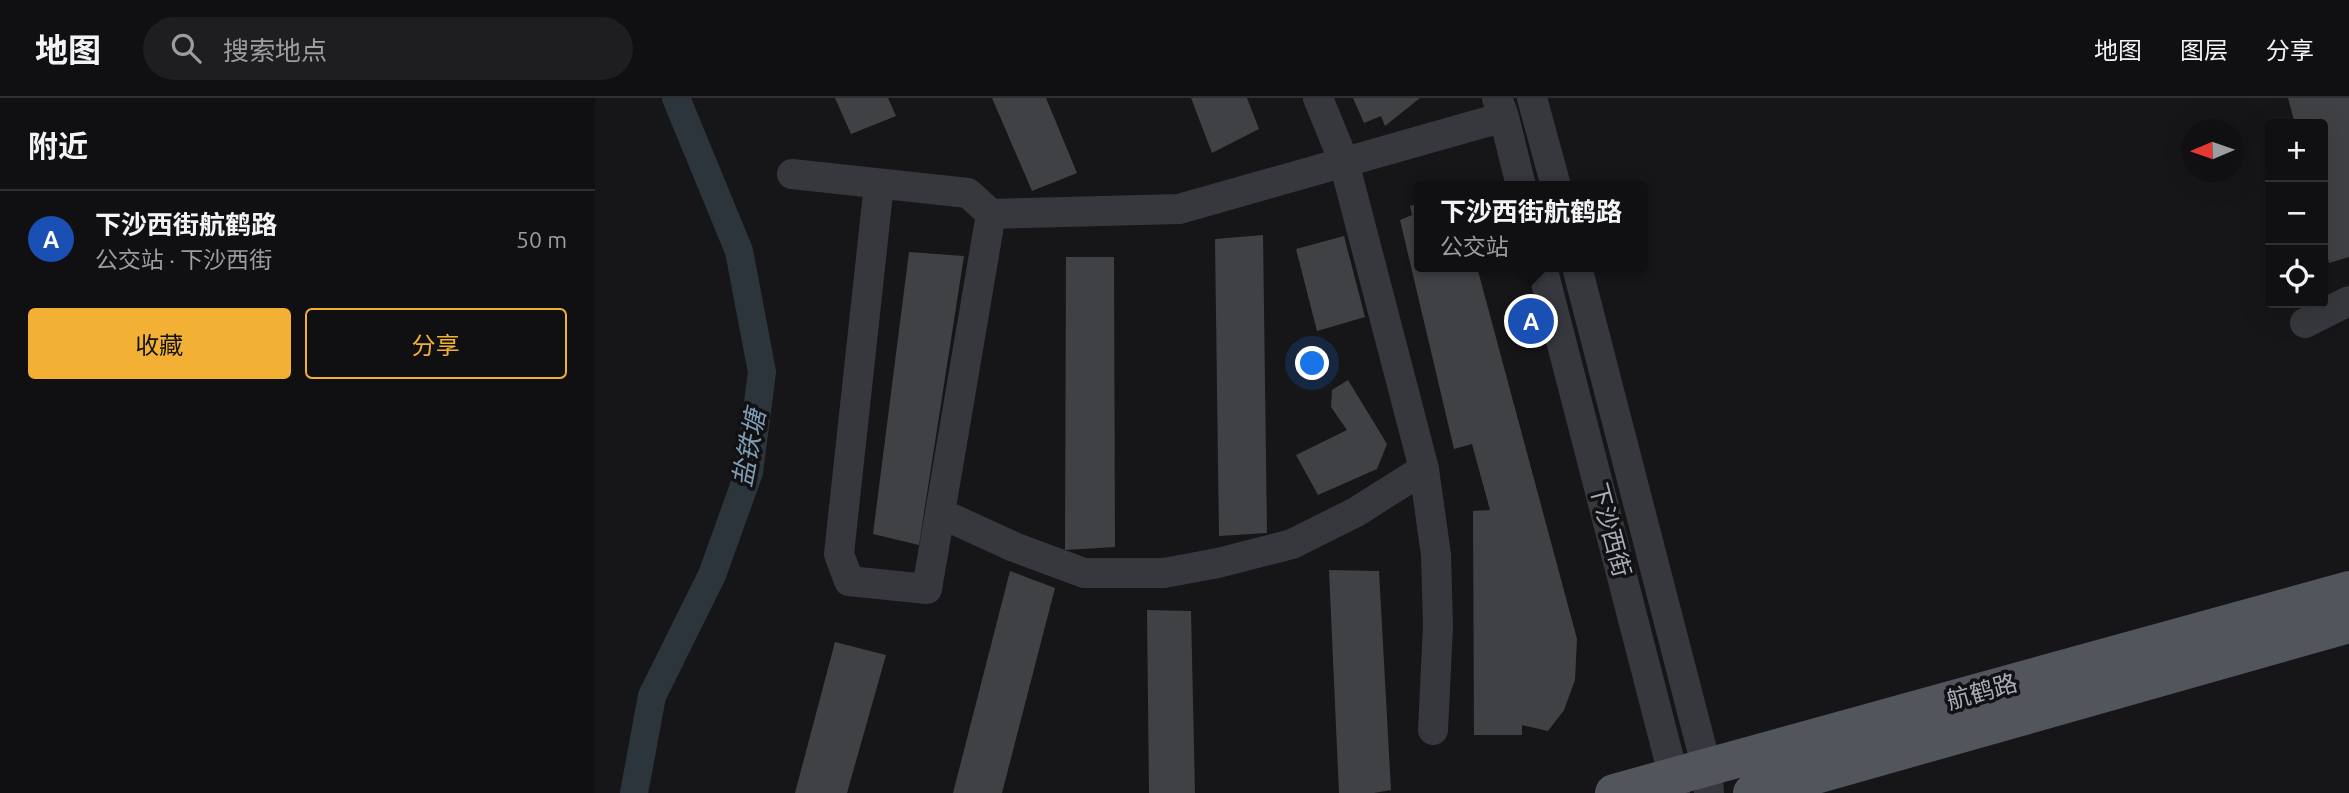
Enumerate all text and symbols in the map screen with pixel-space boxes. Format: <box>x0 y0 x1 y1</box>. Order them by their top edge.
search box <box>143 17 633 80</box>
icon: search <box>167 29 205 67</box>
text: 地图 <box>35 31 101 68</box>
text: 搜索地点 <box>223 36 327 65</box>
text: 地图 <box>2094 37 2142 64</box>
text: 图层 <box>2180 37 2228 64</box>
text: 分享 <box>2266 37 2314 64</box>
north arrow <box>2181 119 2244 182</box>
map controls <box>2265 119 2328 308</box>
button: + <box>2265 119 2328 182</box>
text: 附近 <box>28 129 88 163</box>
popup <box>1414 181 1648 272</box>
button: − <box>2265 182 2328 245</box>
text: 下沙西街航鹤路 <box>1440 197 1622 226</box>
text: 下沙西街航鹤路 <box>95 210 277 239</box>
text: A <box>43 227 59 252</box>
text: 50 m <box>516 227 567 252</box>
text: 公交站 <box>1440 234 1509 259</box>
button: locate <box>2265 245 2328 308</box>
text: 公交站 · 下沙西街 <box>95 247 272 272</box>
pin: A <box>1508 295 1554 347</box>
button: 收藏 <box>28 308 291 379</box>
button: 分享 <box>305 308 567 379</box>
your location <box>1295 346 1329 380</box>
water label: 盐铁塘 <box>727 403 771 489</box>
street label: 下沙西街 <box>1585 480 1636 580</box>
street label: 航鹤路 <box>1944 669 2020 714</box>

